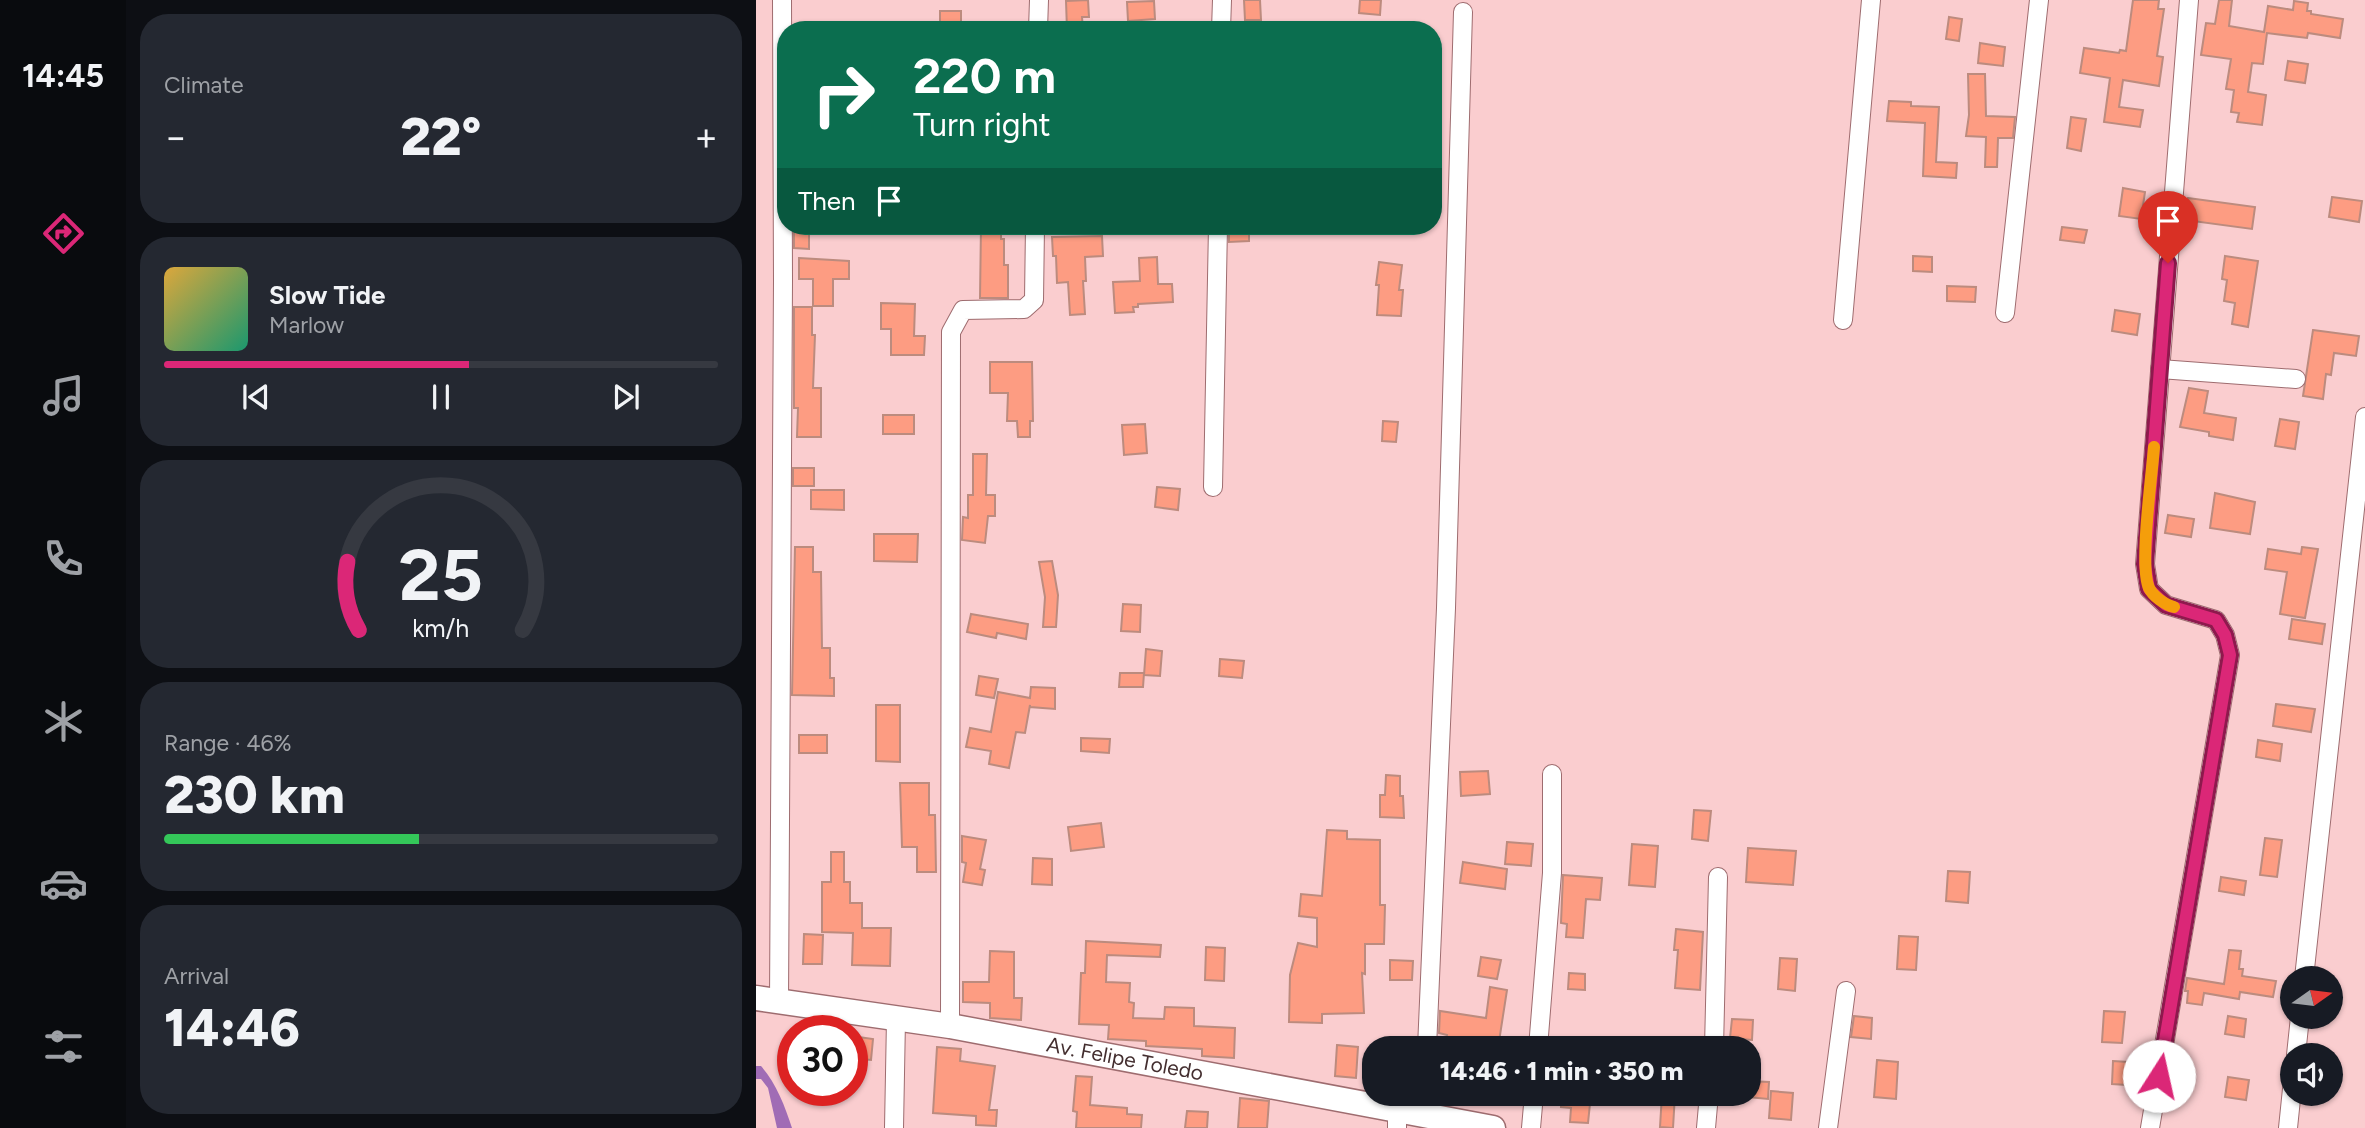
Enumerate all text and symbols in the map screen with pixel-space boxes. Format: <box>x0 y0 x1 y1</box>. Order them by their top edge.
text: 220 m <box>913 46 1056 105</box>
icon: right <box>798 49 889 140</box>
text: 14:45 <box>22 57 104 95</box>
text: Climate <box>164 71 243 99</box>
text: 22° <box>400 106 482 168</box>
text: Turn right <box>913 106 1051 144</box>
text: − <box>164 114 188 160</box>
text: + <box>694 114 718 160</box>
icon: arrive <box>870 182 908 220</box>
text: Then <box>798 185 856 217</box>
pin <box>2138 191 2198 263</box>
icon: arrive <box>2149 202 2187 240</box>
icon: directions <box>39 209 88 258</box>
text: Slow Tide <box>269 279 385 311</box>
text: Marlow <box>269 311 344 339</box>
icon: music <box>39 371 88 420</box>
icon: previous <box>237 378 275 416</box>
icon: pause <box>422 378 460 416</box>
icon: next <box>607 378 645 416</box>
text: 25 <box>399 531 483 618</box>
icon: phone <box>39 534 88 583</box>
text: km/h <box>412 613 470 643</box>
icon: climate <box>39 697 88 746</box>
text: Range · 46% <box>164 729 292 757</box>
text: 230 km <box>164 764 345 826</box>
icon: car <box>39 859 88 908</box>
text: Arrival <box>164 962 229 990</box>
north arrow <box>2280 966 2343 1029</box>
map controls <box>2280 966 2343 1106</box>
text: 14:46 <box>164 997 300 1059</box>
speed limit sign: 30 <box>777 1015 868 1106</box>
icon: filters <box>39 1022 88 1071</box>
street label: Av. Felipe Toledo <box>1045 1031 1205 1085</box>
position arrow <box>2122 1039 2196 1113</box>
button: sound <box>2280 1043 2343 1106</box>
text: 14:46 · 1 min · 350 m <box>1440 1055 1683 1087</box>

